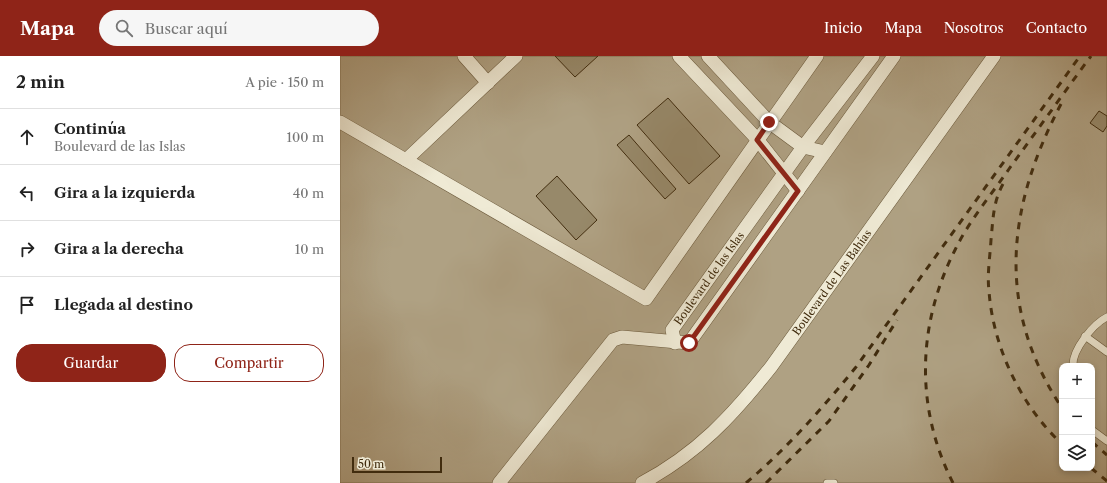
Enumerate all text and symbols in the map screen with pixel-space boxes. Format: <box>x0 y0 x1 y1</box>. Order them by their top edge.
search box <box>99 10 379 46</box>
text: Mapa <box>20 17 75 40</box>
icon: search <box>113 17 135 39</box>
text: Buscar aquí <box>145 19 228 38</box>
text: Inicio <box>824 19 862 37</box>
text: Mapa <box>884 19 922 37</box>
text: Nosotros <box>944 19 1004 37</box>
text: Contacto <box>1026 19 1087 37</box>
text: 2 min <box>16 72 65 92</box>
text: A pie · 150 m <box>245 74 324 90</box>
route end <box>760 113 778 131</box>
text: Continúa <box>54 119 126 138</box>
icon: ahead <box>16 126 38 148</box>
text: 100 m <box>286 129 324 145</box>
text: Boulevard de las Islas <box>54 138 186 154</box>
icon: left <box>16 182 38 204</box>
text: Gira a la izquierda <box>54 183 195 202</box>
text: 40 m <box>293 185 324 201</box>
street label: Boulevard de Las Bahías <box>789 227 874 338</box>
street label: Boulevard de las Islas <box>671 229 747 328</box>
icon: right <box>16 238 38 260</box>
text: Gira a la derecha <box>54 239 184 258</box>
text: 10 m <box>295 241 324 257</box>
icon: arrive <box>16 294 38 316</box>
text: Llegada al destino <box>54 295 193 314</box>
route start <box>680 334 698 352</box>
button: Guardar <box>16 344 166 382</box>
button: Compartir <box>174 344 324 382</box>
map controls <box>1059 363 1095 471</box>
button: + <box>1059 363 1095 399</box>
button: − <box>1059 399 1095 435</box>
button: layers <box>1059 435 1095 471</box>
scale bar <box>352 455 442 474</box>
text: 50 m <box>358 457 384 471</box>

